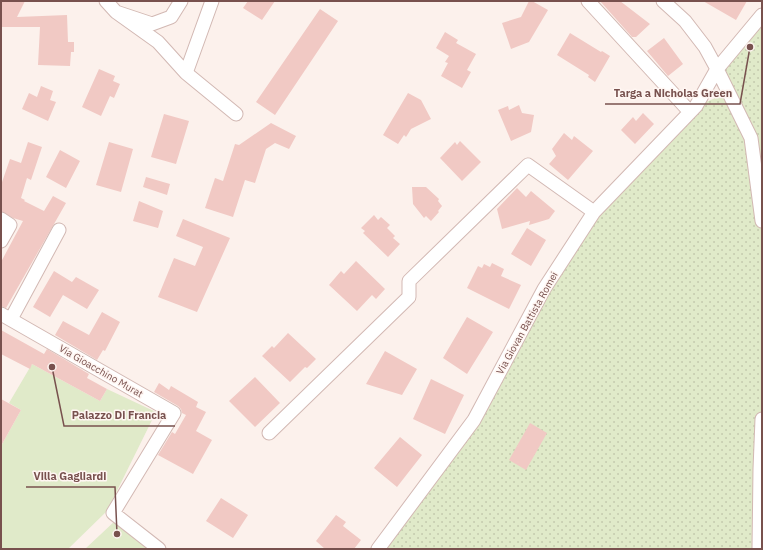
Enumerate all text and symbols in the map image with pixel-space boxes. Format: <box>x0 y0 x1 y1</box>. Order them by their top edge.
callout: Targa a Nicholas Green <box>605 81 740 104</box>
text: Targa a Nicholas Green <box>614 86 732 100</box>
street label: Via Giovan Battista Romei <box>493 269 561 377</box>
street label: Via Gioacchino Murat <box>57 342 146 401</box>
callout: Palazzo Di Francia <box>64 403 175 426</box>
text: Palazzo Di Francia <box>72 408 166 422</box>
callout: Villa Gagliardi <box>26 464 115 487</box>
text: Villa Gagliardi <box>34 469 106 483</box>

